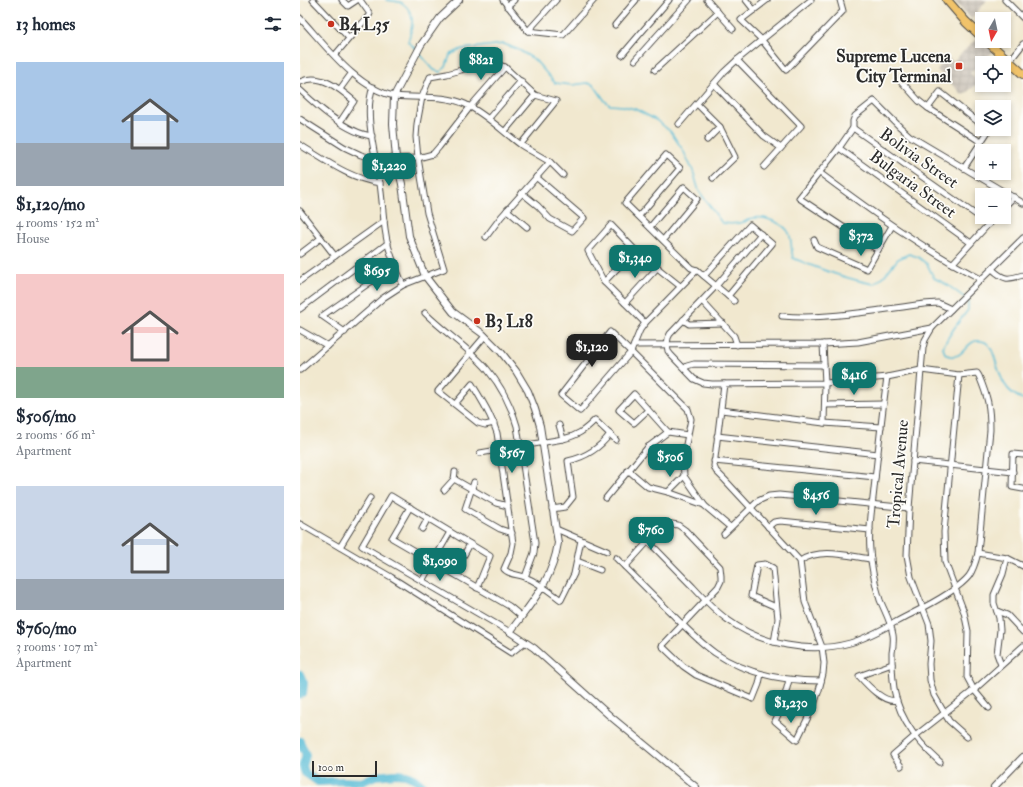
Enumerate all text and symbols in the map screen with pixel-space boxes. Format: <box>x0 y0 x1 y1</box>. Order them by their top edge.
north arrow <box>975 12 1011 48</box>
map controls <box>975 12 1011 224</box>
icon: filters <box>262 13 284 35</box>
text: 13 homes <box>16 14 75 35</box>
place label: B4 L35 <box>339 14 390 35</box>
marker: B4 L35 <box>326 19 336 29</box>
place label: Supreme Lucena City Terminal <box>836 46 952 88</box>
pin: $821 <box>457 47 505 81</box>
text: $821 <box>469 52 493 68</box>
button: locate <box>975 56 1011 92</box>
marker: Supreme Lucena City Terminal <box>954 61 964 71</box>
icon: home <box>114 88 186 160</box>
button: layers <box>975 100 1011 136</box>
street label: Bolivia Street <box>876 123 963 193</box>
button: + <box>975 144 1011 180</box>
street label: Bulgaria Street <box>866 146 961 223</box>
pin: $1,220 <box>356 153 422 187</box>
text: $1,220 <box>372 158 406 174</box>
button: − <box>975 188 1011 224</box>
text: $1,120/mo <box>16 194 85 215</box>
text: 4 rooms · 152 m² <box>16 215 99 231</box>
pin: $372 <box>837 223 885 257</box>
text: $372 <box>849 228 873 244</box>
text: House <box>16 231 49 247</box>
pin: $1,340 <box>602 245 668 279</box>
text: $1,340 <box>618 250 652 266</box>
pin: $695 <box>353 258 401 292</box>
text: $695 <box>364 263 390 279</box>
icon: home <box>114 300 186 372</box>
place label: B3 L18 <box>485 311 533 332</box>
marker: B3 L18 <box>472 316 482 326</box>
pin: $1,120 <box>559 334 625 368</box>
text: $1,120 <box>576 339 608 355</box>
pin: $416 <box>830 362 878 396</box>
text: $416 <box>841 367 867 383</box>
text: $506/mo <box>16 406 76 427</box>
street label: Tropical Avenue <box>883 419 914 529</box>
text: 2 rooms · 66 m² <box>16 427 95 443</box>
pin: $567 <box>488 440 536 474</box>
text: Apartment <box>16 443 72 459</box>
pin: $506 <box>646 444 694 478</box>
text: $567 <box>499 445 525 461</box>
text: $506 <box>657 449 683 465</box>
pin: $456 <box>792 482 840 516</box>
text: $456 <box>803 487 829 503</box>
icon: home <box>114 512 186 584</box>
pin: $760 <box>627 517 675 551</box>
text: $760 <box>638 522 664 538</box>
pin: $1,090 <box>407 548 473 582</box>
text: $1,090 <box>422 553 458 569</box>
text: $760/mo <box>16 618 76 639</box>
text: 3 rooms · 107 m² <box>16 639 97 655</box>
text: Apartment <box>16 655 72 671</box>
pin: $1,230 <box>758 690 824 724</box>
text: $1,230 <box>774 695 808 711</box>
scale bar <box>312 759 377 778</box>
text: 100 m <box>318 761 344 774</box>

